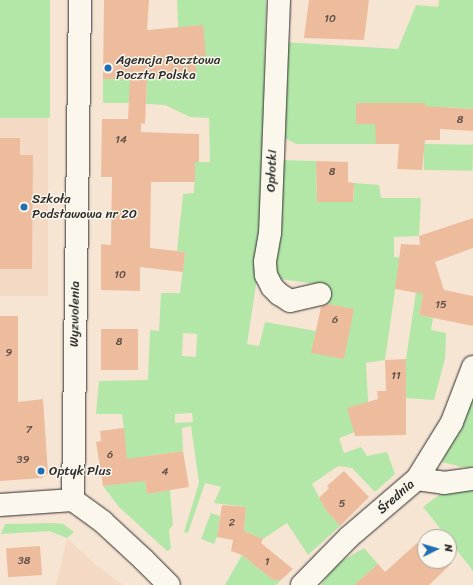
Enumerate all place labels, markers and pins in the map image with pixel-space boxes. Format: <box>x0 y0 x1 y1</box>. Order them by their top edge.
place label: Agencja Pocztowa Poczta Polska <box>116 53 220 84</box>
marker: Agencja Pocztowa Poczta Polska <box>103 63 113 73</box>
place label: Szkoła Podstawowa nr 20 <box>32 192 137 223</box>
marker: Szkoła Podstawowa nr 20 <box>19 202 29 212</box>
place label: Optyk Plus <box>49 463 111 479</box>
marker: Optyk Plus <box>36 466 46 476</box>

